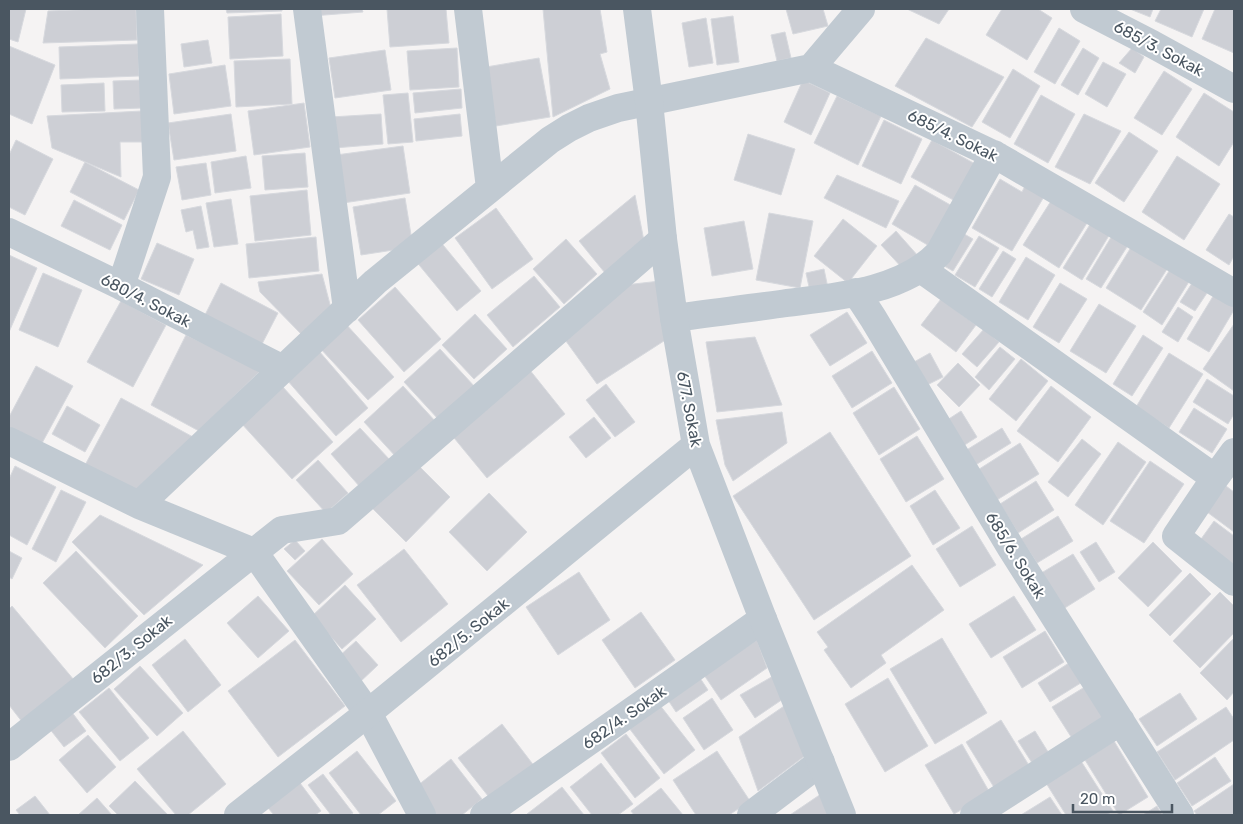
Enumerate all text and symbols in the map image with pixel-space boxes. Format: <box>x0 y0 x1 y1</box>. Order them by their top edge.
street label: 685/3. Sokak <box>1111 17 1208 80</box>
street label: 685/4. Sokak <box>905 105 1002 166</box>
street label: 680/4. Sokak <box>98 270 195 332</box>
street label: 677. Sokak <box>673 370 706 449</box>
street label: 685/6. Sokak <box>982 509 1050 603</box>
street label: 682/5. Sokak <box>424 594 513 671</box>
street label: 682/3. Sokak <box>87 610 176 688</box>
street label: 682/4. Sokak <box>579 681 670 753</box>
scale bar <box>1073 782 1172 814</box>
text: 20 m <box>1080 790 1115 808</box>

